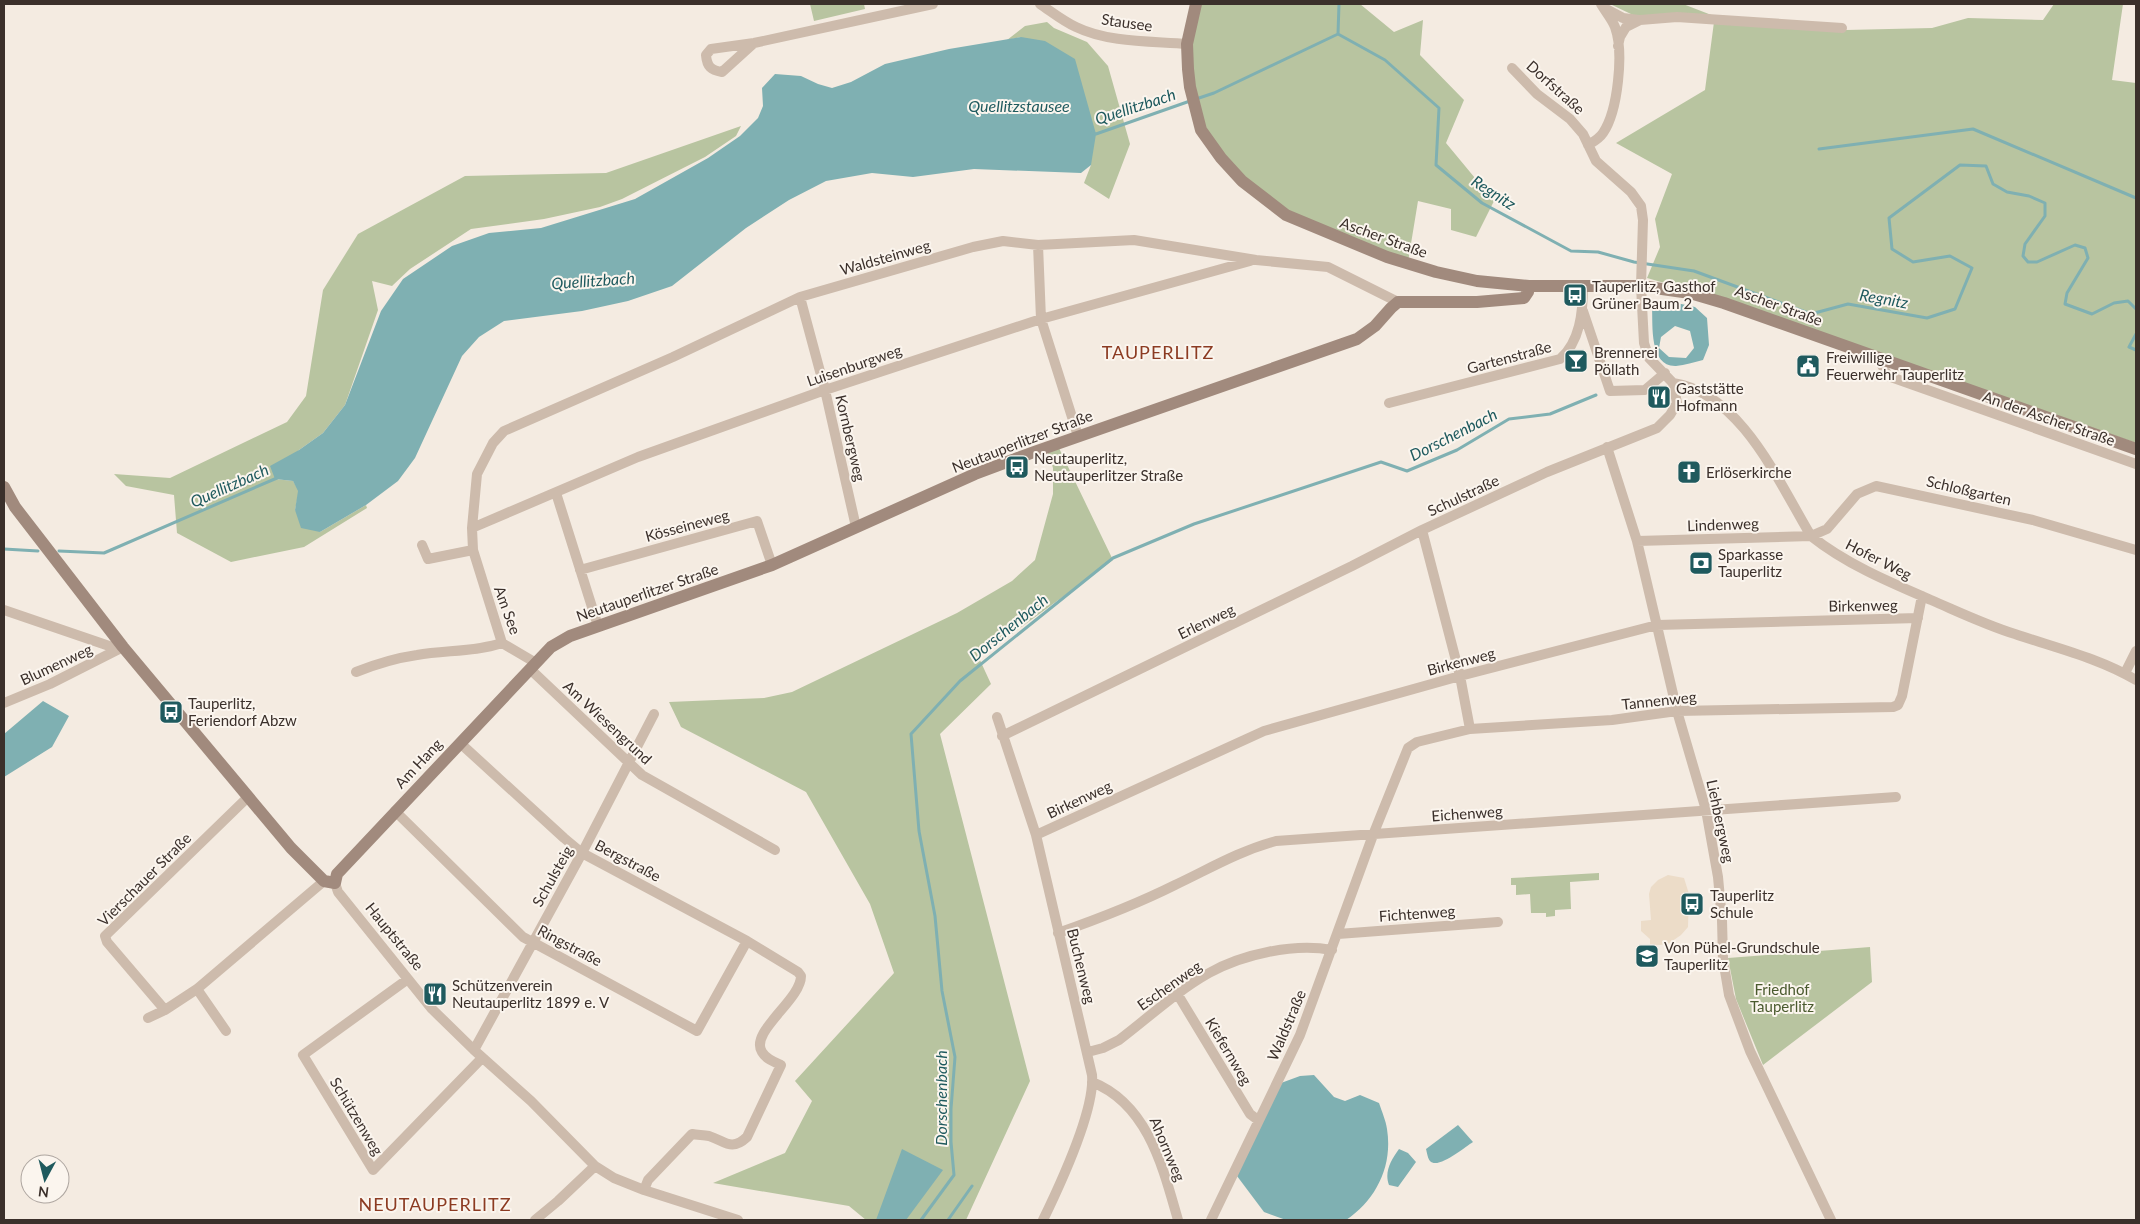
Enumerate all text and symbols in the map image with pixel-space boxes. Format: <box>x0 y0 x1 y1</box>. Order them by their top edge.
street label: Stausee <box>1100 10 1154 34</box>
street label: Dorfstraße <box>1523 56 1589 118</box>
water label: Quellitzbach <box>1092 84 1178 128</box>
water label: Quellitzstausee <box>968 96 1070 115</box>
water label: Regnitz <box>1468 171 1520 213</box>
street label: Ascher Straße <box>1338 213 1430 261</box>
street label: Waldsteinweg <box>838 235 932 278</box>
water label: Quellitzbach <box>551 268 635 292</box>
place label: Tauperlitz, Gasthof Grüner Baum 2 <box>1592 277 1716 312</box>
street label: Ascher Straße <box>1733 281 1825 329</box>
bus stop icon: Tauperlitz, Gasthof Grüner Baum 2 <box>1562 282 1588 308</box>
water label: Regnitz <box>1858 284 1910 312</box>
street label: Gartenstraße <box>1465 337 1553 377</box>
street label: Luisenburgweg <box>804 340 904 390</box>
district label: TAUPERLITZ <box>1102 341 1214 363</box>
place label: Brennerei Pöllath <box>1594 343 1658 378</box>
bar icon: Brennerei Pöllath <box>1563 348 1589 374</box>
place label: Freiwillige Feuerwehr Tauperlitz <box>1826 348 1964 383</box>
public building icon: Freiwillige Feuerwehr Tauperlitz <box>1795 353 1821 379</box>
place label: Gaststätte Hofmann <box>1676 379 1744 414</box>
restaurant icon: Gaststätte Hofmann <box>1646 384 1672 410</box>
street label: An der Ascher Straße <box>1980 387 2118 449</box>
street label: Kornbergweg <box>832 393 870 483</box>
water label: Dorschenbach <box>1406 404 1500 464</box>
street label: Neutauperlitzer Straße <box>949 406 1095 476</box>
place label: Neutauperlitz, Neutauperlitzer Straße <box>1034 449 1183 484</box>
bus stop icon: Neutauperlitz, Neutauperlitzer Straße <box>1004 454 1030 480</box>
water label: Quellitzbach <box>187 459 271 511</box>
church icon: Erlöserkirche <box>1676 459 1702 485</box>
place label: Erlöserkirche <box>1706 463 1792 481</box>
street label: Schulstraße <box>1424 471 1502 519</box>
street label: Schloßgarten <box>1925 471 2013 509</box>
street label: Kösseineweg <box>643 505 731 545</box>
street label: Lindenweg <box>1687 514 1759 534</box>
street label: Hofer Weg <box>1843 535 1915 583</box>
place label: Sparkasse Tauperlitz <box>1718 545 1783 580</box>
bank icon: Sparkasse Tauperlitz <box>1688 550 1714 576</box>
street label: Neutauperlitzer Straße <box>574 559 721 625</box>
street label: Am See <box>491 583 525 637</box>
water label: Dorschenbach <box>965 590 1051 664</box>
street label: Birkenweg <box>1828 595 1898 615</box>
street label: Erlenweg <box>1175 599 1238 642</box>
street label: Blumenweg <box>17 639 95 689</box>
street label: Birkenweg <box>1425 643 1497 679</box>
street label: Am Wiesengrund <box>560 676 656 768</box>
street label: Tannenweg <box>1621 687 1697 713</box>
place label: Tauperlitz, Feriendorf Abzw <box>188 694 297 729</box>
bus stop icon: Tauperlitz, Feriendorf Abzw <box>158 699 184 725</box>
street label: Am Hang <box>391 734 446 792</box>
street label: Birkenweg <box>1044 776 1114 822</box>
street label: Liehbergweg <box>1703 778 1739 864</box>
street label: Eichenweg <box>1431 802 1503 824</box>
street label: Vierschauer Straße <box>94 829 194 929</box>
street label: Bergstraße <box>592 835 664 885</box>
street label: Schulsteig <box>528 842 576 910</box>
place label: Tauperlitz Schule <box>1710 886 1774 921</box>
bus stop icon: Tauperlitz Schule <box>1679 891 1705 917</box>
street label: Hauptstraße <box>362 898 428 974</box>
street label: Fichtenweg <box>1378 901 1456 925</box>
street label: Ringstraße <box>535 921 605 969</box>
street label: Buchenweg <box>1064 926 1100 1006</box>
place label: Von Pühel-Grundschule Tauperlitz <box>1664 938 1820 973</box>
school or university icon: Von Pühel-Grundschule Tauperlitz <box>1634 943 1660 969</box>
street label: Eschenweg <box>1133 956 1205 1014</box>
place label: Schützenverein Neutauperlitz 1899 e. V <box>452 976 610 1011</box>
park label: Friedhof Tauperlitz <box>1750 980 1814 1015</box>
restaurant icon: Schützenverein Neutauperlitz 1899 e. V <box>422 981 448 1007</box>
street label: Waldstraße <box>1263 987 1309 1063</box>
street label: Kiefernweg <box>1202 1014 1256 1088</box>
water label: Dorschenbach <box>931 1050 950 1146</box>
street label: Schützenweg <box>327 1074 387 1158</box>
street label: Ahornweg <box>1146 1114 1190 1184</box>
north arrow <box>20 1154 70 1204</box>
text: N <box>37 1183 50 1201</box>
district label: NEUTAUPERLITZ <box>358 1193 512 1215</box>

